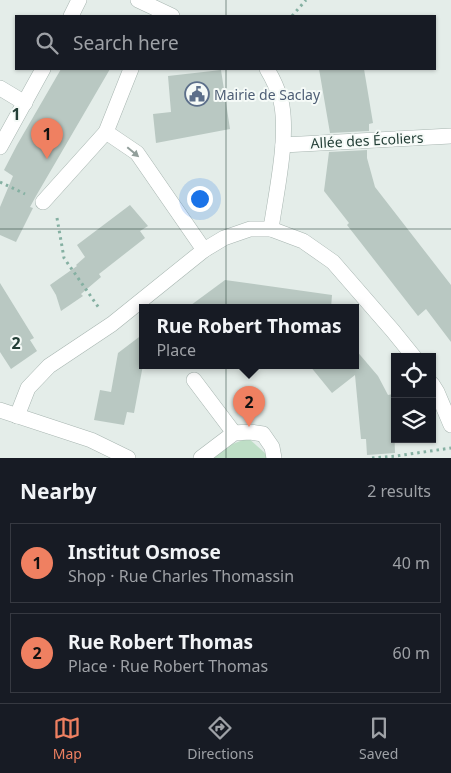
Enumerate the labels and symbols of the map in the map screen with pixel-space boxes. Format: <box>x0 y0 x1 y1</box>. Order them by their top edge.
public building icon: Mairie de Saclay <box>184 81 210 107</box>
place label: Mairie de Saclay <box>214 85 321 104</box>
text: 1 <box>11 103 21 125</box>
pin: 1 <box>31 118 63 159</box>
street label: Allée des Écoliers <box>310 128 424 152</box>
one-way arrow <box>126 146 139 157</box>
your location <box>187 186 213 212</box>
text: 2 <box>11 332 21 354</box>
pin: 2 <box>233 386 265 427</box>

